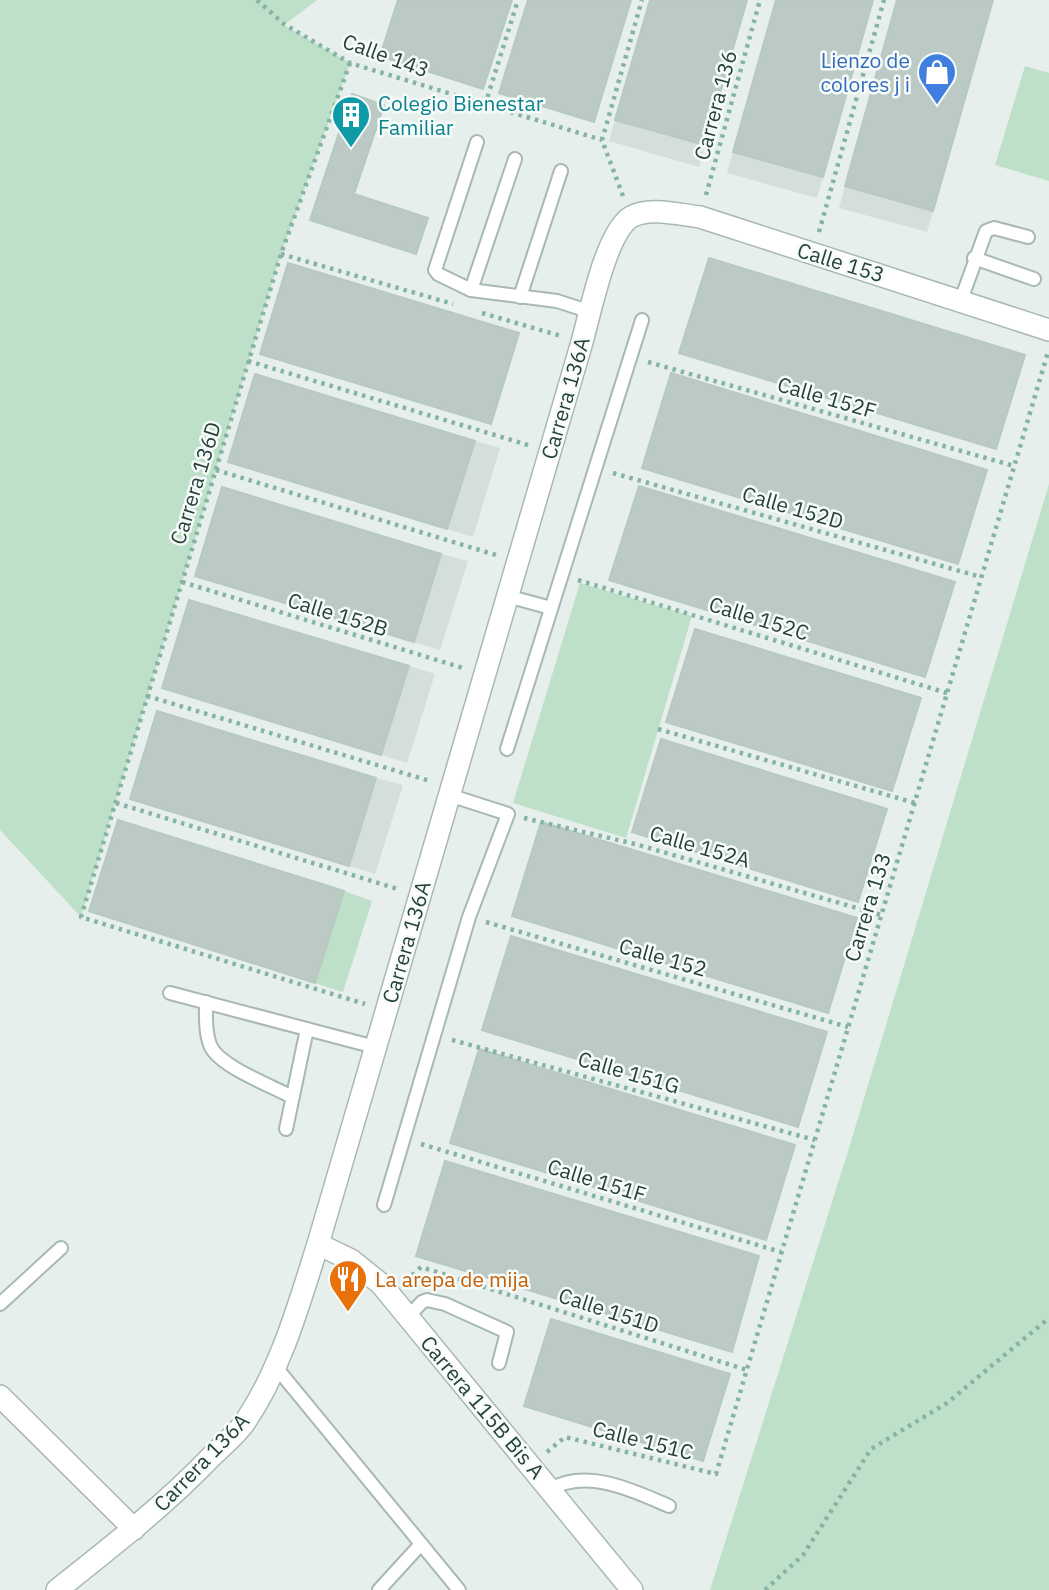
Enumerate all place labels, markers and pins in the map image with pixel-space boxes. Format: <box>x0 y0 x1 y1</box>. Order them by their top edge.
place label: Lienzo de colores j i <box>821 46 910 98</box>
shop icon: Lienzo de colores j i <box>916 51 958 106</box>
place label: Colegio Bienestar Familiar <box>378 89 544 141</box>
building icon: Colegio Bienestar Familiar <box>330 94 372 149</box>
restaurant icon: La arepa de mija <box>327 1258 369 1313</box>
place label: La arepa de mija <box>375 1265 529 1293</box>

